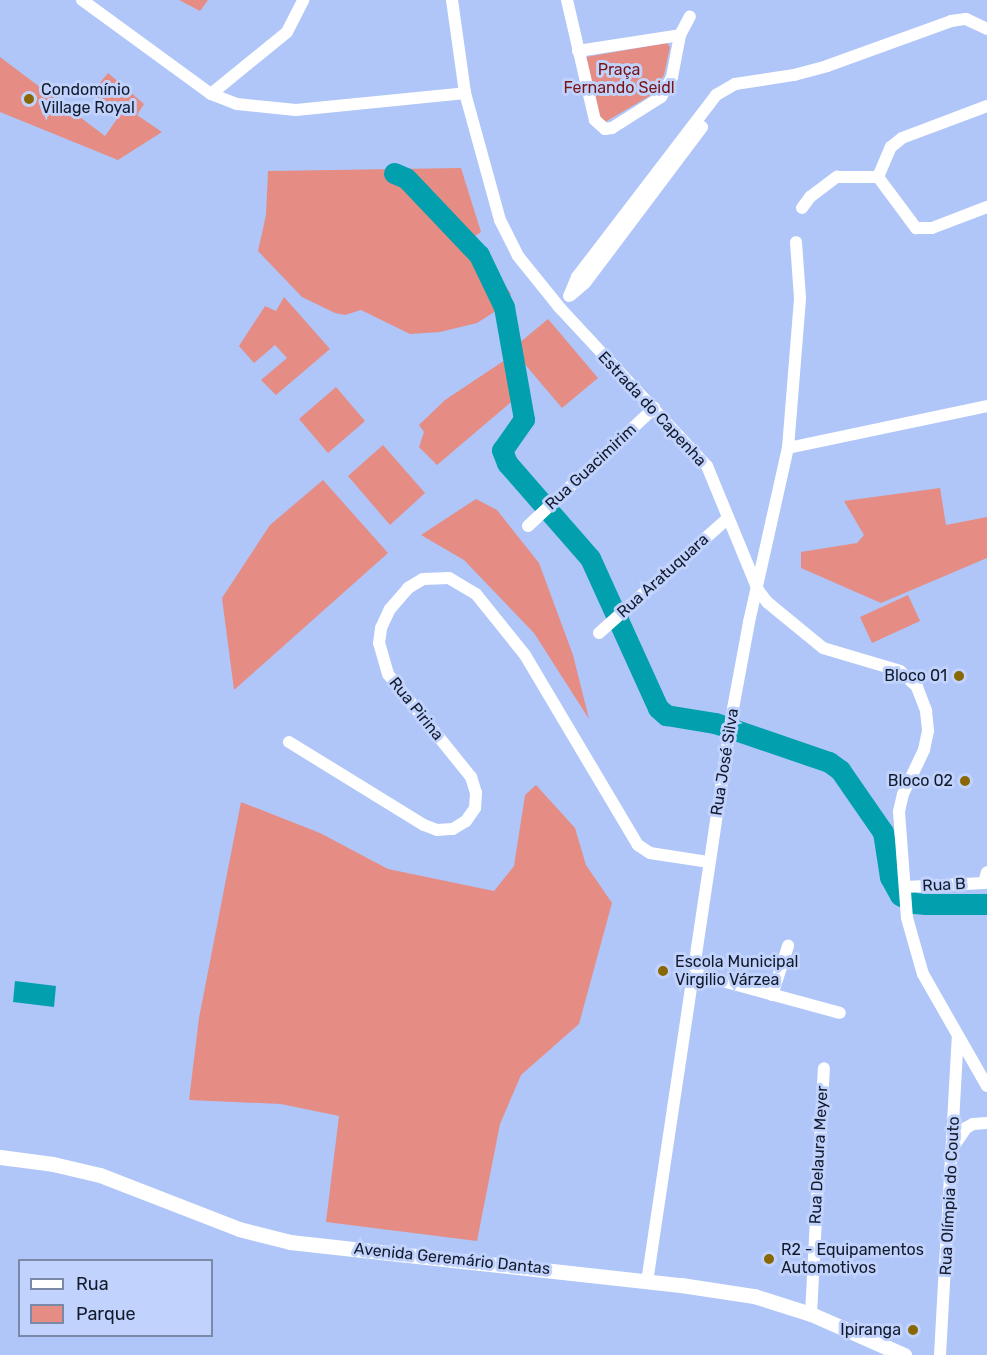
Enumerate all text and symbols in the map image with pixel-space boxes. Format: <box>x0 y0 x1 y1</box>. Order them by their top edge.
park label: Praça Fernando Seidl <box>563 60 675 98</box>
place label: Condomínio Village Royal <box>41 80 135 118</box>
marker: Condomínio Village Royal <box>22 92 36 106</box>
street label: Estrada do Capenha <box>594 348 710 470</box>
street label: Rua Guacimirim <box>542 420 640 514</box>
street label: Rua Aratuquara <box>613 530 713 622</box>
place label: Bloco 01 <box>884 666 947 686</box>
marker: Bloco 01 <box>952 669 966 683</box>
street label: Rua Pirina <box>385 674 447 744</box>
street label: Rua José Silva <box>707 707 743 817</box>
place label: Bloco 02 <box>888 771 953 791</box>
marker: Bloco 02 <box>958 774 972 788</box>
street label: Rua B <box>922 874 966 896</box>
place label: Escola Municipal Virgilio Várzea <box>675 952 798 990</box>
marker: Escola Municipal Virgilio Várzea <box>656 964 670 978</box>
street label: Rua Delaura Meyer <box>806 1085 832 1225</box>
street label: Rua Olímpia do Couto <box>936 1116 964 1276</box>
street label: Avenida Geremário Dantas <box>353 1239 551 1279</box>
place label: R2 - Equipamentos Automotivos <box>781 1240 924 1278</box>
marker: R2 - Equipamentos Automotivos <box>762 1252 776 1266</box>
legend <box>18 1259 213 1337</box>
text: Rua <box>76 1273 109 1295</box>
text: Parque <box>76 1303 136 1325</box>
place label: Ipiranga <box>840 1320 901 1340</box>
marker: Ipiranga <box>906 1323 920 1337</box>

